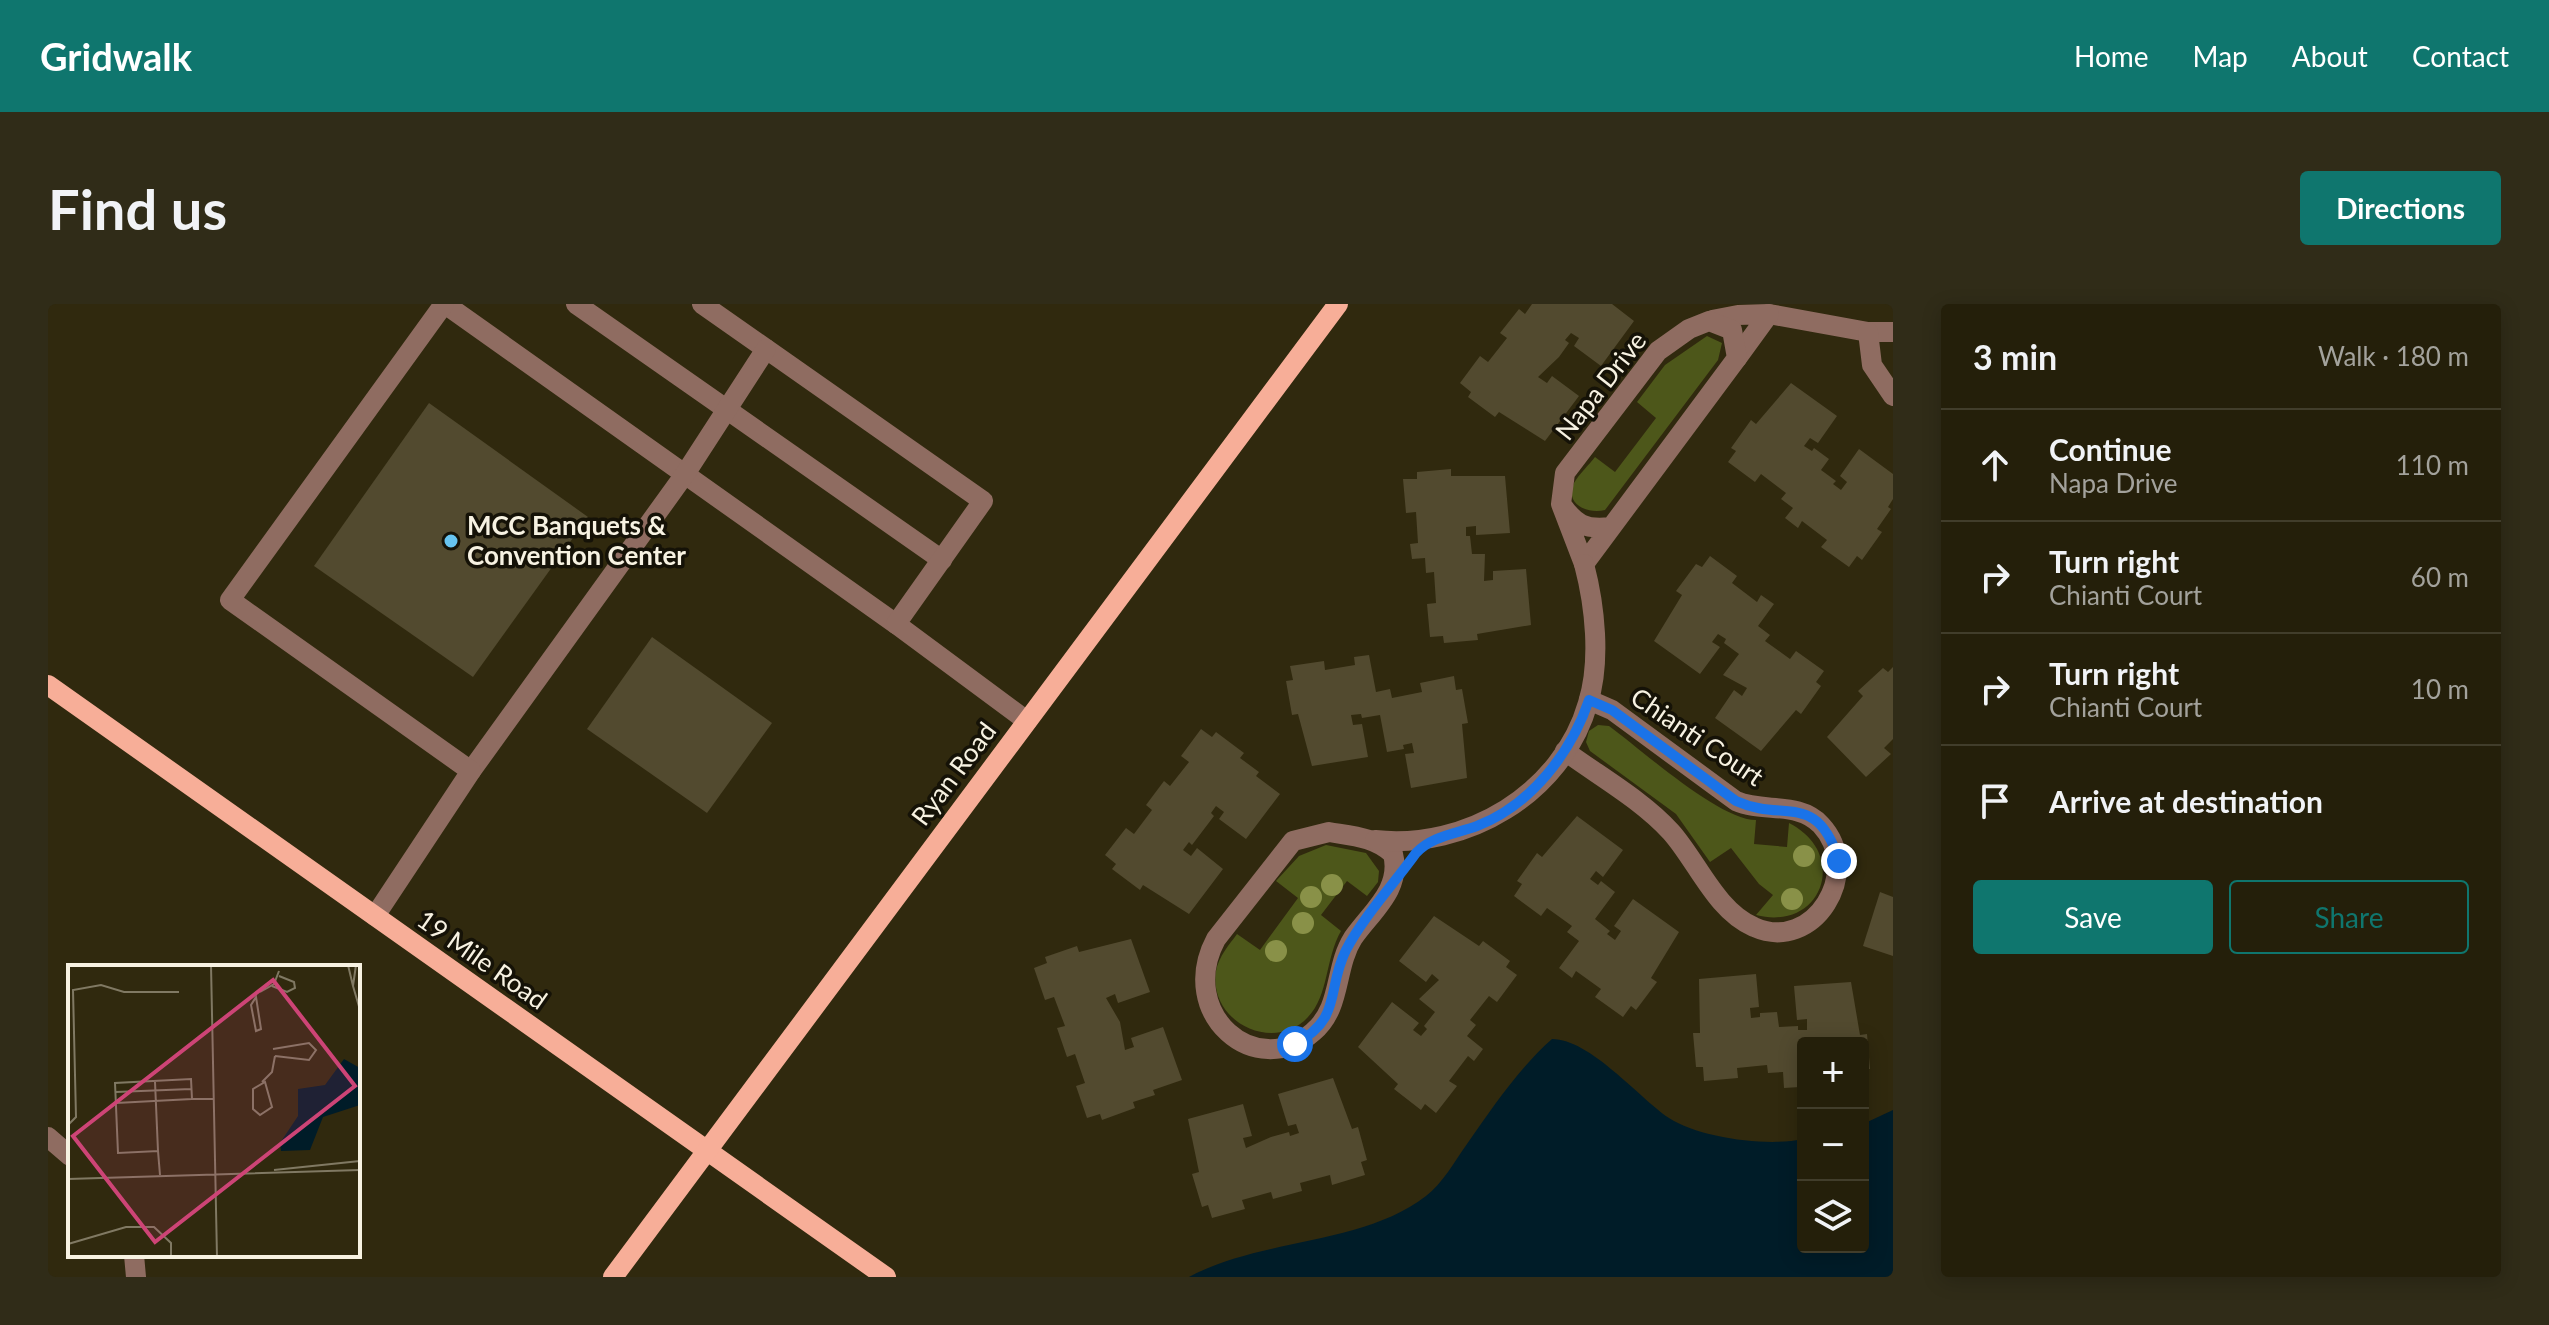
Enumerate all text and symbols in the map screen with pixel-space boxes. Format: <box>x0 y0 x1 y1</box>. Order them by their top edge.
text: Gridwalk <box>40 33 192 79</box>
text: Home <box>2074 39 2149 73</box>
text: Map <box>2193 39 2248 73</box>
text: About <box>2292 39 2368 73</box>
text: Contact <box>2412 39 2509 73</box>
button: Directions <box>2300 171 2501 245</box>
text: Find us <box>48 175 227 242</box>
street label: Napa Drive <box>1548 325 1652 446</box>
text: 3 min <box>1973 336 2057 377</box>
text: Walk · 180 m <box>2318 340 2469 372</box>
text: Continue <box>2049 431 2172 467</box>
icon: ahead <box>1973 443 2017 487</box>
text: 110 m <box>2396 449 2469 481</box>
text: Napa Drive <box>2049 467 2178 499</box>
place label: MCC Banquets & Convention Center <box>467 509 686 571</box>
marker: MCC Banquets & Convention Center <box>442 532 460 550</box>
text: Turn right <box>2049 543 2179 579</box>
icon: right <box>1973 555 2017 599</box>
text: 60 m <box>2411 561 2469 593</box>
text: Chianti Court <box>2049 579 2202 611</box>
text: Turn right <box>2049 655 2179 691</box>
icon: right <box>1973 667 2017 711</box>
text: 10 m <box>2411 673 2469 705</box>
street label: Chianti Court <box>1625 680 1771 793</box>
text: Chianti Court <box>2049 691 2202 723</box>
street label: Ryan Road <box>904 716 1002 831</box>
icon: arrive <box>1973 779 2017 823</box>
text: Arrive at destination <box>2049 783 2323 819</box>
route end <box>1821 843 1857 879</box>
button: Save <box>1973 880 2213 954</box>
button: Share <box>2229 880 2469 954</box>
street label: 19 Mile Road <box>411 903 554 1016</box>
inset map <box>68 965 360 1257</box>
route start <box>1277 1026 1313 1062</box>
map controls <box>1797 1037 1869 1253</box>
button: + <box>1797 1037 1869 1109</box>
button: − <box>1797 1109 1869 1181</box>
button: layers <box>1797 1181 1869 1253</box>

